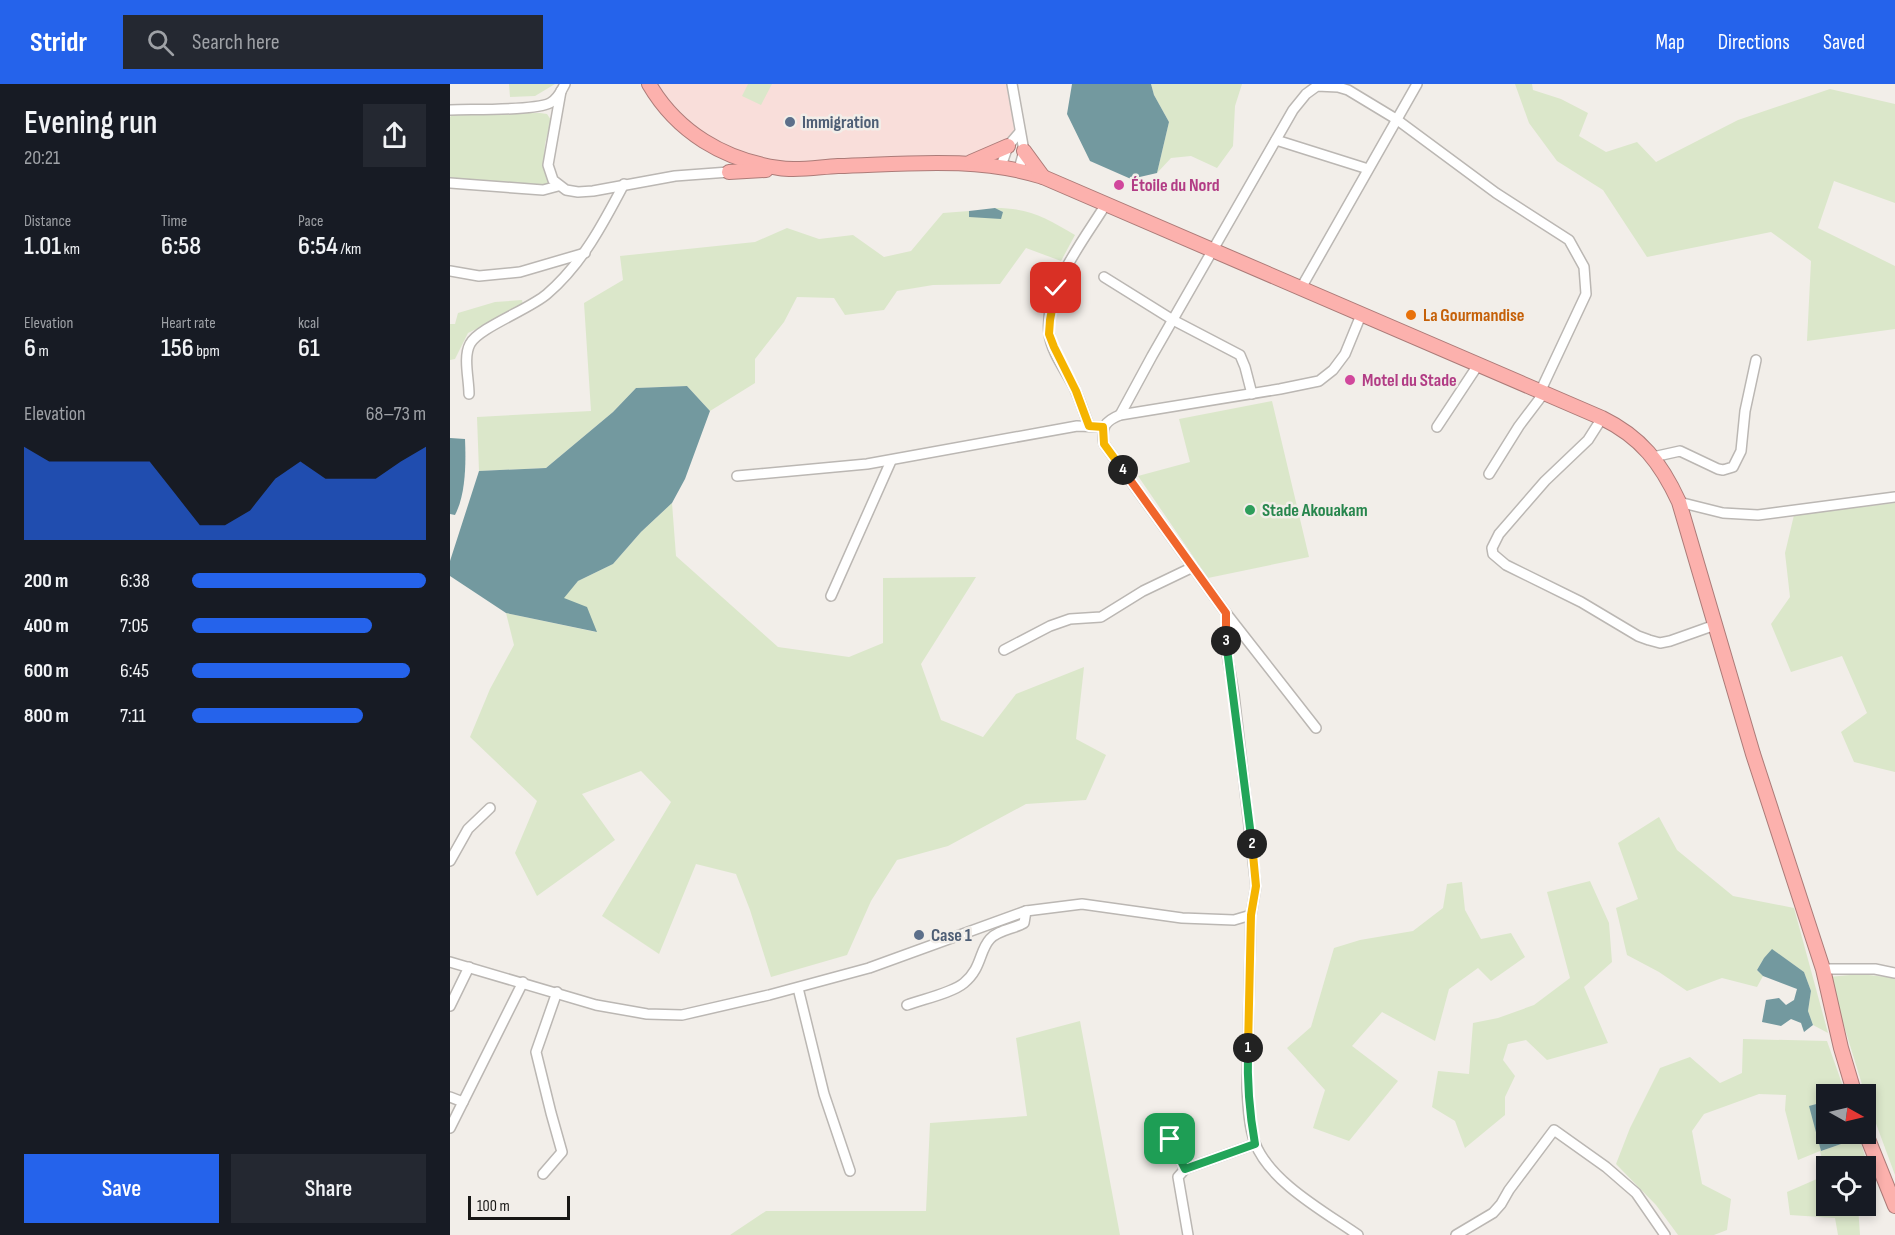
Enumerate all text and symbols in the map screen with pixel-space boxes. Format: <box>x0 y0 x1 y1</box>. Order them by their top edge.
search box <box>123 15 543 69</box>
text: Stridr <box>30 26 87 59</box>
icon: search <box>144 26 177 59</box>
text: Search here <box>192 29 280 56</box>
text: Map <box>1655 30 1685 55</box>
text: Directions <box>1718 30 1790 55</box>
text: Saved <box>1823 30 1865 55</box>
text: Evening run <box>24 103 158 143</box>
button: share <box>363 104 426 167</box>
place label: Immigration <box>802 112 879 133</box>
marker: Immigration <box>783 115 797 129</box>
text: 20:21 <box>24 146 60 170</box>
place label: Étoile du Nord <box>1131 175 1220 196</box>
marker: Étoile du Nord <box>1112 178 1126 192</box>
text: Distance <box>24 212 71 231</box>
text: Time <box>161 212 187 231</box>
text: Pace <box>298 212 323 231</box>
text: 1.01 <box>24 231 61 262</box>
text: 6:58 <box>161 231 201 262</box>
text: 6:54 <box>298 231 338 262</box>
text: km <box>61 240 80 259</box>
text: /km <box>338 240 361 259</box>
pin <box>1030 262 1081 313</box>
icon: check <box>1039 271 1072 304</box>
place label: La Gourmandise <box>1423 305 1525 326</box>
marker: La Gourmandise <box>1404 308 1418 322</box>
text: Elevation <box>24 314 73 333</box>
text: Heart rate <box>161 314 216 333</box>
text: kcal <box>298 314 319 333</box>
text: 6 <box>24 333 36 364</box>
text: 156 <box>161 333 194 364</box>
text: 61 <box>298 333 320 364</box>
text: m <box>36 342 49 361</box>
text: bpm <box>194 342 220 361</box>
place label: Motel du Stade <box>1362 370 1457 391</box>
marker: Motel du Stade <box>1343 373 1357 387</box>
text: Elevation <box>24 402 86 426</box>
text: 68–73 m <box>366 402 426 426</box>
pin: 4 <box>1108 455 1138 485</box>
text: 4 <box>1119 460 1127 479</box>
place label: Stade Akouakam <box>1262 500 1368 521</box>
marker: Stade Akouakam <box>1243 503 1257 517</box>
text: 200 m <box>24 569 68 593</box>
text: 6:38 <box>120 569 150 593</box>
text: 400 m <box>24 614 69 638</box>
text: 7:05 <box>120 614 149 638</box>
pin: 3 <box>1211 626 1241 656</box>
text: 3 <box>1222 631 1230 650</box>
text: 600 m <box>24 659 69 683</box>
text: 6:45 <box>120 659 149 683</box>
text: 800 m <box>24 704 69 728</box>
text: 7:11 <box>120 704 146 728</box>
pin: 2 <box>1237 829 1267 859</box>
text: 2 <box>1248 834 1256 853</box>
place label: Case 1 <box>931 925 972 946</box>
marker: Case 1 <box>912 928 926 942</box>
pin: 1 <box>1233 1033 1263 1063</box>
text: 1 <box>1245 1038 1251 1057</box>
north arrow <box>1816 1084 1876 1144</box>
map controls <box>1816 1084 1876 1216</box>
pin <box>1144 1113 1195 1164</box>
icon: arrive <box>1153 1122 1186 1155</box>
button: Save <box>24 1154 219 1223</box>
button: Share <box>231 1154 426 1223</box>
button: locate <box>1816 1156 1876 1216</box>
scale bar <box>468 1193 570 1220</box>
text: 100 m <box>477 1197 510 1216</box>

